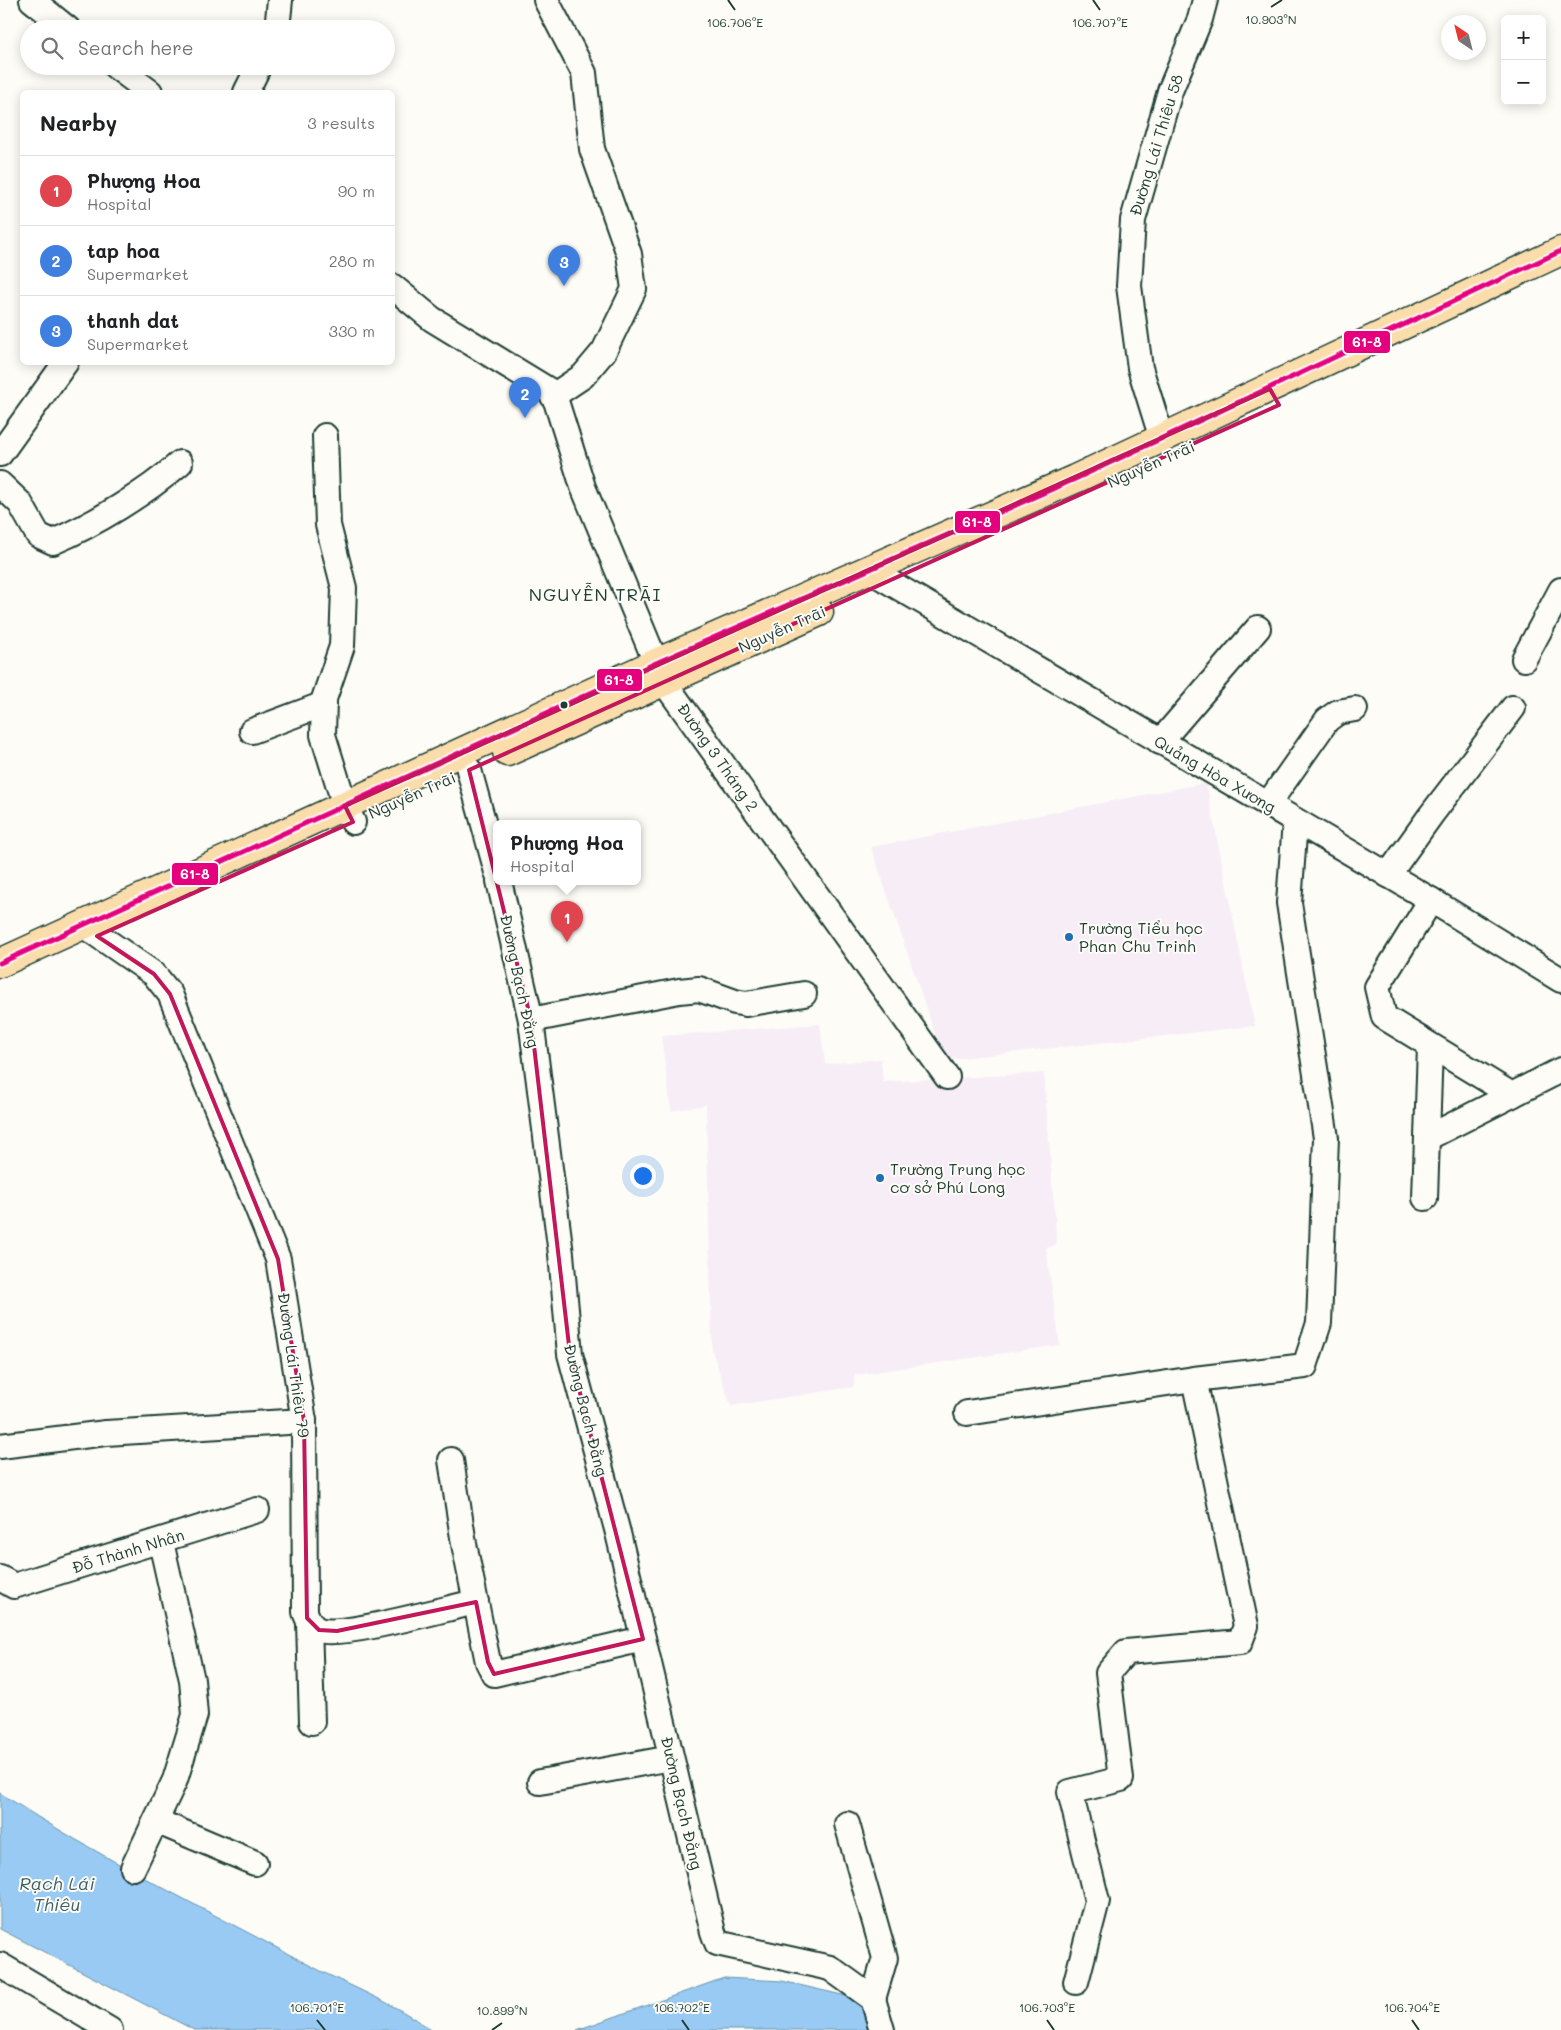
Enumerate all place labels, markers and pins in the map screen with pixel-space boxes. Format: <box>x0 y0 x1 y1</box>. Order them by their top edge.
pin: 3 <box>548 245 580 286</box>
pin: 2 <box>509 377 541 418</box>
unlabelled marker <box>559 700 569 710</box>
pin: 1 <box>551 901 583 942</box>
place label: Trường Tiểu học Phan Chu Trinh <box>1079 917 1203 956</box>
marker: Trường Tiểu học Phan Chu Trinh <box>1063 931 1075 943</box>
place label: Trường Trung học cơ sở Phú Long <box>890 1158 1025 1197</box>
marker: Trường Trung học cơ sở Phú Long <box>874 1172 886 1184</box>

